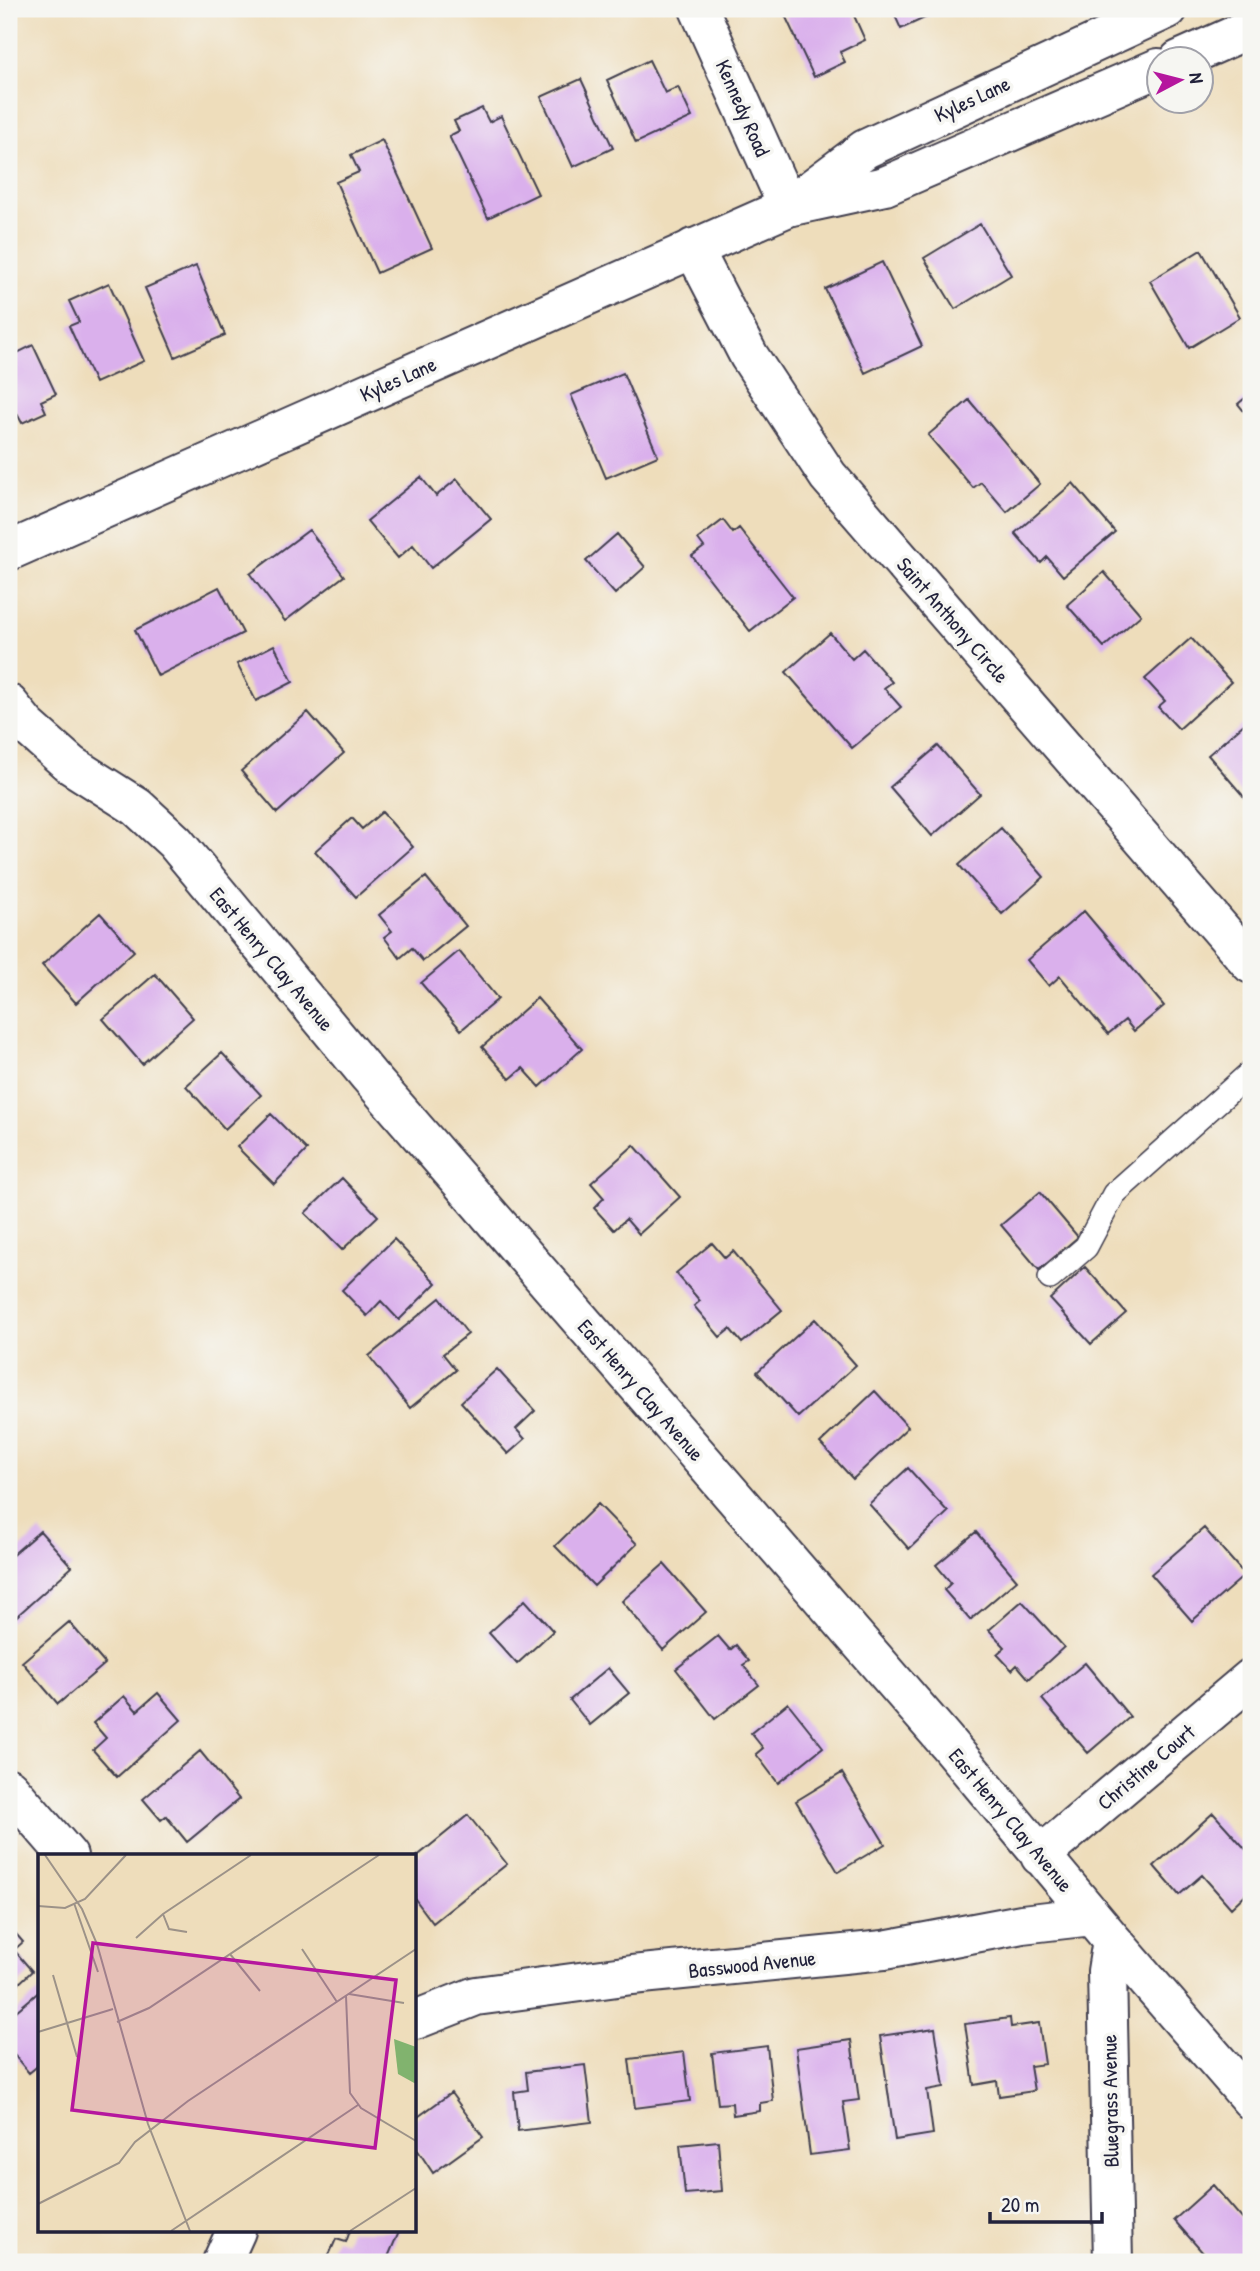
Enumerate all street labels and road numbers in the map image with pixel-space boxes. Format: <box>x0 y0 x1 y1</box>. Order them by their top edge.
street label: Kennedy Road <box>709 55 777 161</box>
street label: Kyles Lane <box>929 69 1015 129</box>
street label: Kyles Lane <box>355 349 441 409</box>
street label: Saint Anthony Circle <box>890 551 1016 689</box>
street label: East Henry Clay Avenue <box>203 881 341 1037</box>
street label: East Henry Clay Avenue <box>571 1313 711 1467</box>
street label: Christine Court <box>1091 1717 1202 1817</box>
street label: East Henry Clay Avenue <box>942 1742 1080 1898</box>
street label: Basswood Avenue <box>687 1943 817 1985</box>
street label: Bluegrass Avenue <box>1094 2034 1126 2168</box>

